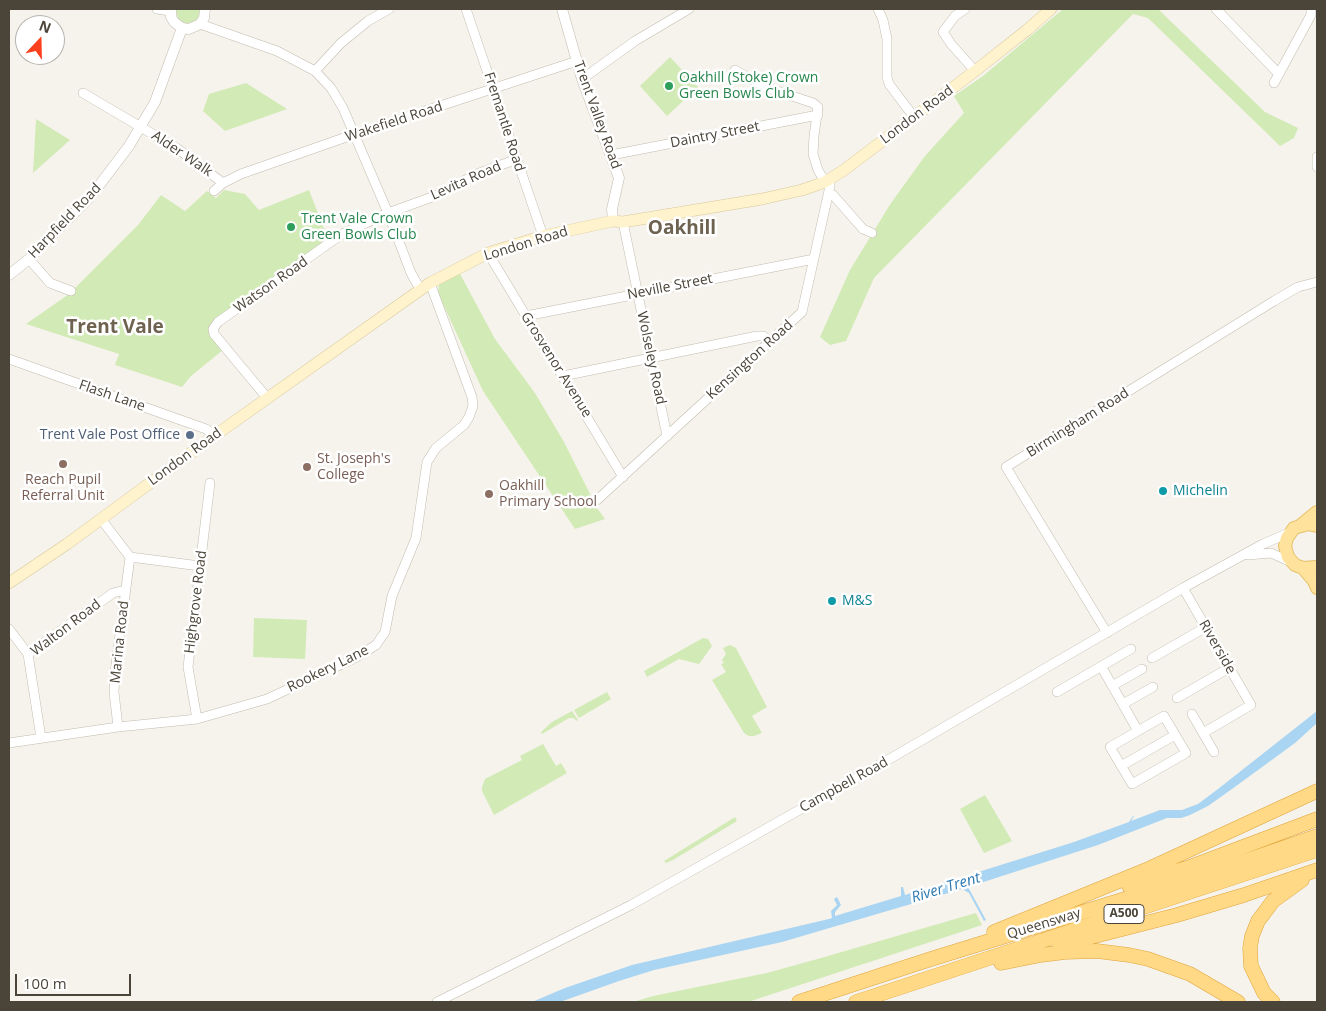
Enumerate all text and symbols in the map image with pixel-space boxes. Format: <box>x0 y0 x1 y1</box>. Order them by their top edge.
north arrow <box>15 15 65 65</box>
text: N <box>36 16 54 37</box>
street label: Trent Valley Road <box>570 59 624 171</box>
street label: Fremantle Road <box>480 70 528 174</box>
place label: Oakhill (Stoke) Crown Green Bowls Club <box>679 70 818 102</box>
marker: Oakhill (Stoke) Crown Green Bowls Club <box>663 80 675 92</box>
street label: London Road <box>877 82 957 148</box>
street label: Wakefield Road <box>343 98 445 146</box>
street label: Daintry Street <box>669 118 761 152</box>
street label: Alder Walk <box>148 128 216 180</box>
street label: Levita Road <box>428 158 504 204</box>
street label: Harpfield Road <box>25 180 105 262</box>
place label: Trent Vale Crown Green Bowls Club <box>301 211 417 243</box>
district label: Oakhill <box>648 218 716 240</box>
marker: Trent Vale Crown Green Bowls Club <box>285 221 297 233</box>
street label: London Road <box>482 223 570 265</box>
street label: Watson Road <box>231 253 311 317</box>
street label: Neville Street <box>626 270 714 304</box>
street label: Grosvenor Avenue <box>517 309 595 421</box>
street label: Wolseley Road <box>633 310 669 406</box>
district label: Trent Vale <box>66 317 164 339</box>
street label: Kensington Road <box>703 317 797 403</box>
street label: Flash Lane <box>77 377 147 415</box>
street label: Birmingham Road <box>1024 385 1132 461</box>
street label: London Road <box>145 425 225 489</box>
place label: Trent Vale Post Office <box>40 427 180 443</box>
marker: Trent Vale Post Office <box>184 429 196 441</box>
place label: St. Joseph's College <box>317 451 391 484</box>
marker: Reach Pupil Referral Unit <box>57 458 69 470</box>
marker: St. Joseph's College <box>301 461 313 473</box>
place label: Reach Pupil Referral Unit <box>22 472 104 504</box>
place label: Oakhill Primary School <box>499 478 597 511</box>
place label: Michelin <box>1173 483 1228 499</box>
marker: Michelin <box>1157 485 1169 497</box>
marker: Oakhill Primary School <box>483 488 495 500</box>
street label: Highgrove Road <box>181 550 211 654</box>
place label: M&S <box>842 593 872 609</box>
marker: M&S <box>826 595 838 607</box>
street label: Walton Road <box>28 596 104 660</box>
street label: Marina Road <box>107 600 133 684</box>
street label: Riverside <box>1195 617 1239 677</box>
street label: Rookery Lane <box>284 642 372 696</box>
street label: Campbell Road <box>797 754 891 816</box>
water label: River Trent <box>909 869 983 907</box>
road number: A500 <box>1104 904 1144 924</box>
street label: Queensway <box>1005 905 1083 943</box>
scale bar <box>18 964 134 996</box>
text: 100 m <box>23 973 67 993</box>

